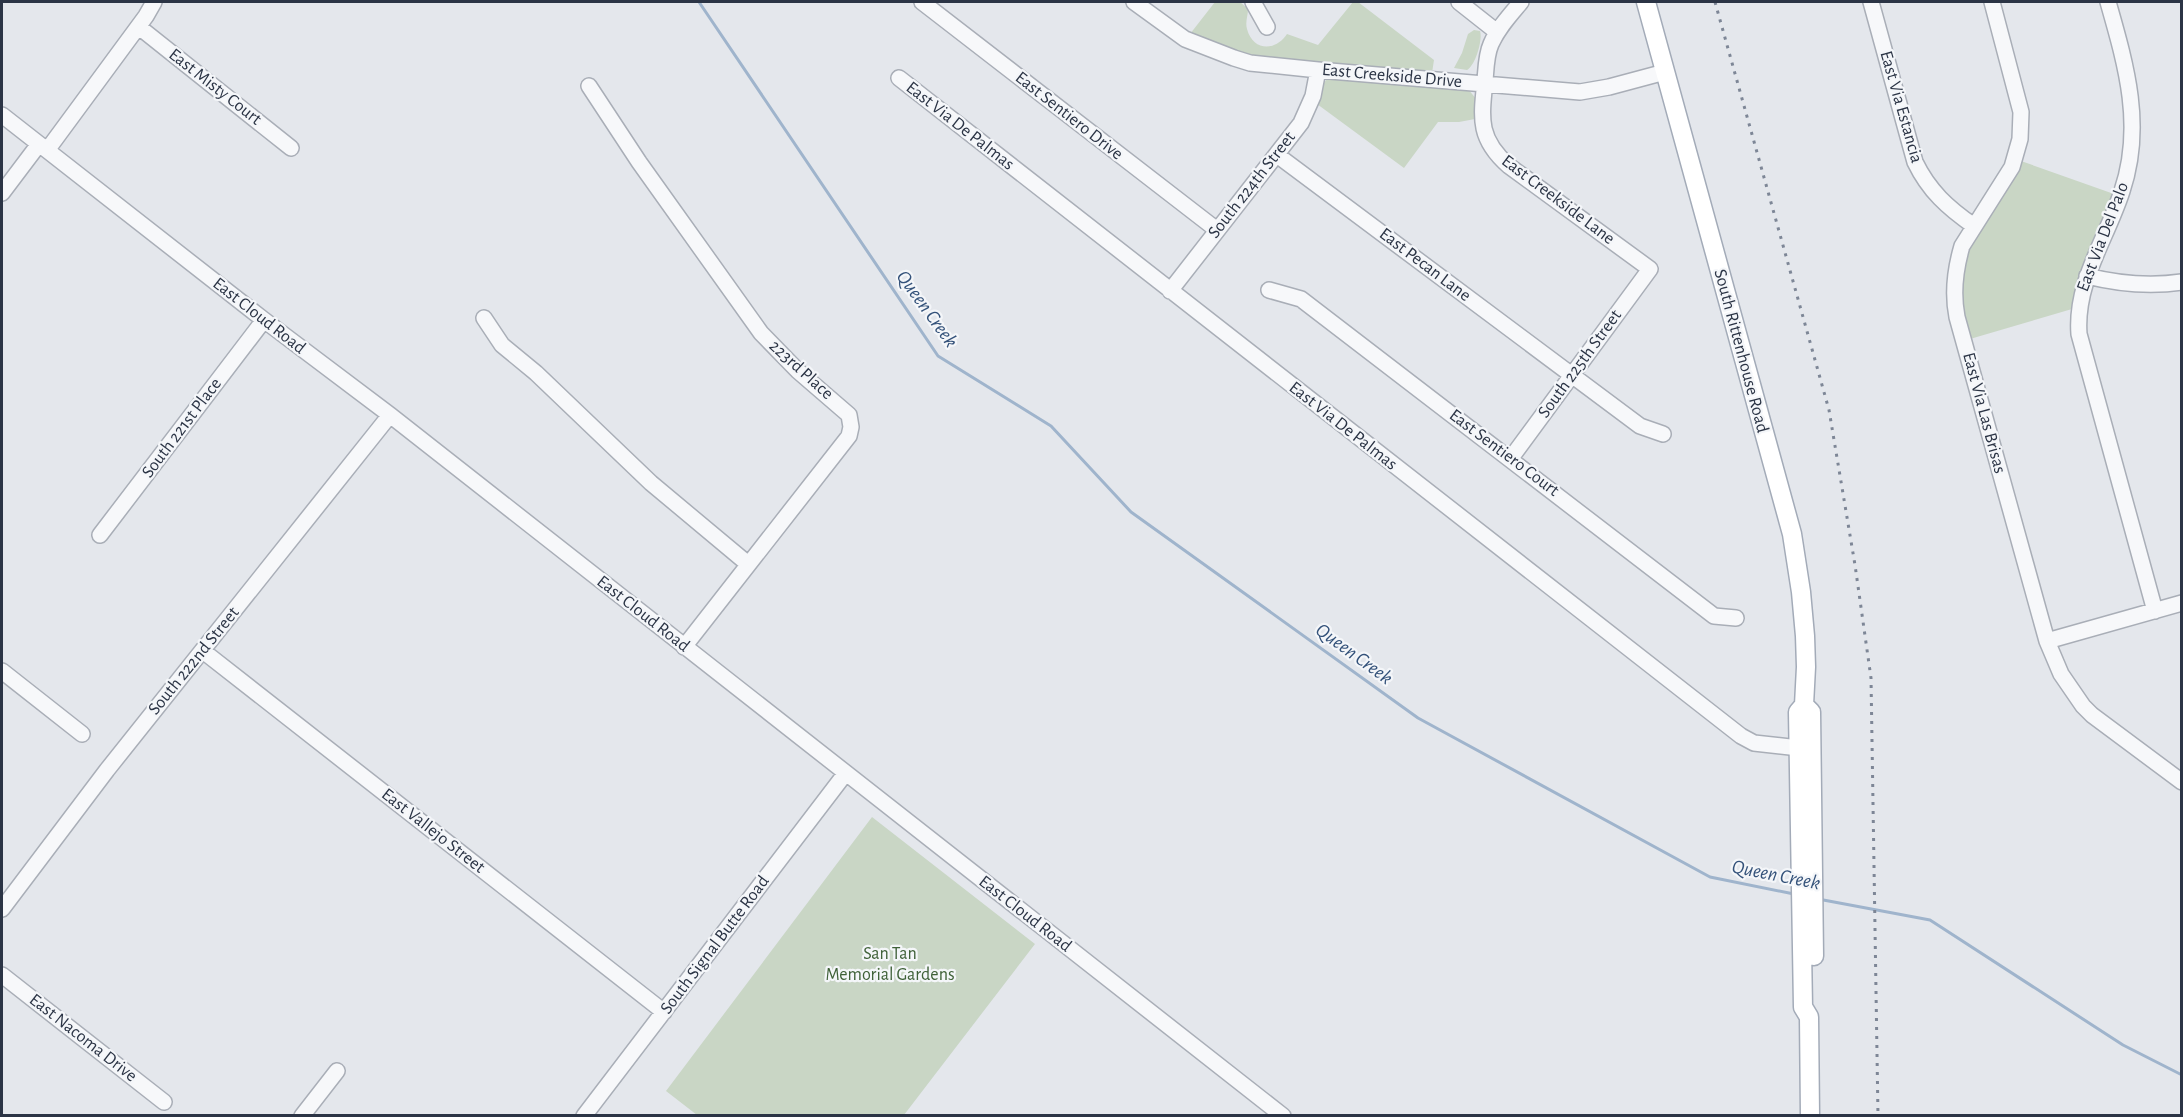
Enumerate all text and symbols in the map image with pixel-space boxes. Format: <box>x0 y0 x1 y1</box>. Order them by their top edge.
street label: East Misty Court <box>165 45 265 129</box>
street label: East Via Estancia <box>1876 49 1926 165</box>
street label: East Creekside Drive <box>1321 61 1463 91</box>
street label: East Sentiero Drive <box>1012 69 1126 163</box>
street label: East Via De Palmas <box>903 78 1017 174</box>
street label: South 224th Street <box>1205 128 1299 242</box>
street label: East Creekside Lane <box>1498 152 1618 248</box>
street label: East Via Del Palo <box>2074 180 2132 294</box>
street label: East Pecan Lane <box>1376 225 1474 305</box>
water label: Queen Creek <box>893 267 961 351</box>
street label: South Rittenhouse Road <box>1711 267 1771 435</box>
street label: East Cloud Road <box>209 274 309 358</box>
street label: South 225th Street <box>1535 306 1625 421</box>
street label: 223rd Place <box>766 337 836 403</box>
street label: East Via Las Brisas <box>1959 351 2009 475</box>
street label: South 221st Place <box>139 375 225 481</box>
street label: East Via De Palmas <box>1286 378 1400 474</box>
street label: East Sentiero Court <box>1446 406 1562 500</box>
street label: East Cloud Road <box>593 572 693 656</box>
street label: South 222nd Street <box>145 604 243 718</box>
water label: Queen Creek <box>1312 620 1396 688</box>
street label: East Vallejo Street <box>378 785 488 877</box>
water label: Queen Creek <box>1730 857 1822 893</box>
street label: South Signal Butte Road <box>657 872 773 1018</box>
street label: East Cloud Road <box>975 872 1075 956</box>
park label: San Tan Memorial Gardens <box>825 945 955 984</box>
street label: East Nacoma Drive <box>26 991 140 1085</box>

